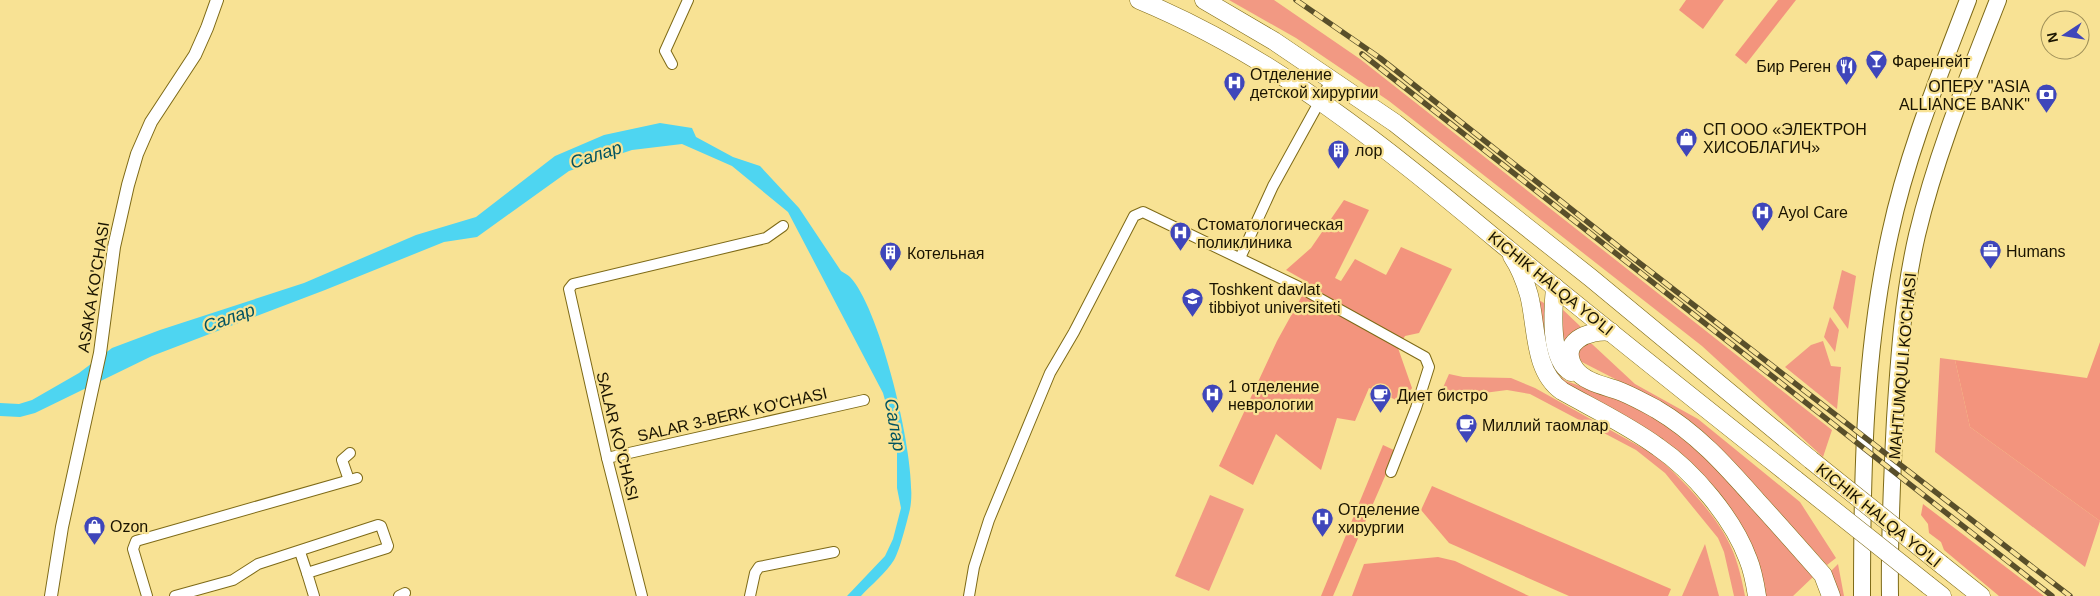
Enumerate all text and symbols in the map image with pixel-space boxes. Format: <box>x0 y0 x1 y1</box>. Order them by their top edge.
north arrow <box>2040 10 2090 60</box>
text: N <box>2043 31 2061 44</box>
bar icon: Фаренгейт <box>1864 49 1888 80</box>
place label: Фаренгейт <box>1892 53 1971 70</box>
restaurant icon: Бир Реген <box>1835 54 1859 85</box>
place label: Бир Реген <box>1756 58 1831 75</box>
place label: Отделение детской хирургии <box>1250 66 1378 101</box>
hospital icon: Отделение детской хирургии <box>1222 71 1246 102</box>
place label: ОПЕРУ "ASIA ALLIANCE BANK" <box>1899 78 2030 113</box>
bank icon: ОПЕРУ "ASIA ALLIANCE BANK" <box>2034 83 2058 114</box>
place label: СП ООО «ЭЛЕКТРОН ХИСОБЛАГИЧ» <box>1703 121 1867 156</box>
shop icon: СП ООО «ЭЛЕКТРОН ХИСОБЛАГИЧ» <box>1675 126 1699 157</box>
water label: Салар <box>568 137 624 173</box>
building icon: лор <box>1327 138 1351 169</box>
place label: лор <box>1355 142 1382 159</box>
hospital icon: Ayol Care <box>1750 200 1774 231</box>
place label: Ayol Care <box>1778 204 1848 221</box>
place label: Стоматологическая поликлиника <box>1197 216 1343 251</box>
street label: ASAKA KO'CHASI <box>75 221 112 354</box>
hospital icon: Стоматологическая поликлиника <box>1169 221 1193 252</box>
street label: KICHIK HALQA YO'LI <box>1485 228 1616 339</box>
office icon: Humans <box>1978 239 2002 270</box>
building icon: Котельная <box>879 241 903 272</box>
place label: Humans <box>2006 243 2066 260</box>
place label: Котельная <box>907 245 984 262</box>
street label: MAHTUMQULI KO'CHASI <box>1886 272 1919 460</box>
place label: Toshkent davlat tibbiyot universiteti <box>1209 281 1341 316</box>
school or university icon: Toshkent davlat tibbiyot universiteti <box>1181 286 1205 317</box>
water label: Салар <box>201 300 257 336</box>
street label: SALAR KO'CHASI <box>593 370 642 502</box>
place label: 1 отделение неврологии <box>1228 378 1319 413</box>
hospital icon: 1 отделение неврологии <box>1200 383 1224 414</box>
cafe icon: Диет бистро <box>1369 383 1393 414</box>
street label: SALAR 3-BERK KO'CHASI <box>636 384 829 445</box>
place label: Диет бистро <box>1397 387 1488 404</box>
water label: Салар <box>881 397 909 453</box>
cafe icon: Миллий таомлар <box>1454 413 1478 444</box>
place label: Миллий таомлар <box>1482 417 1608 434</box>
street label: KICHIK HALQA YO'LI <box>1813 460 1944 571</box>
place label: Отделение хирургии <box>1338 501 1420 536</box>
hospital icon: Отделение хирургии <box>1310 506 1334 537</box>
shop icon: Ozon <box>82 514 106 545</box>
place label: Ozon <box>110 518 148 535</box>

